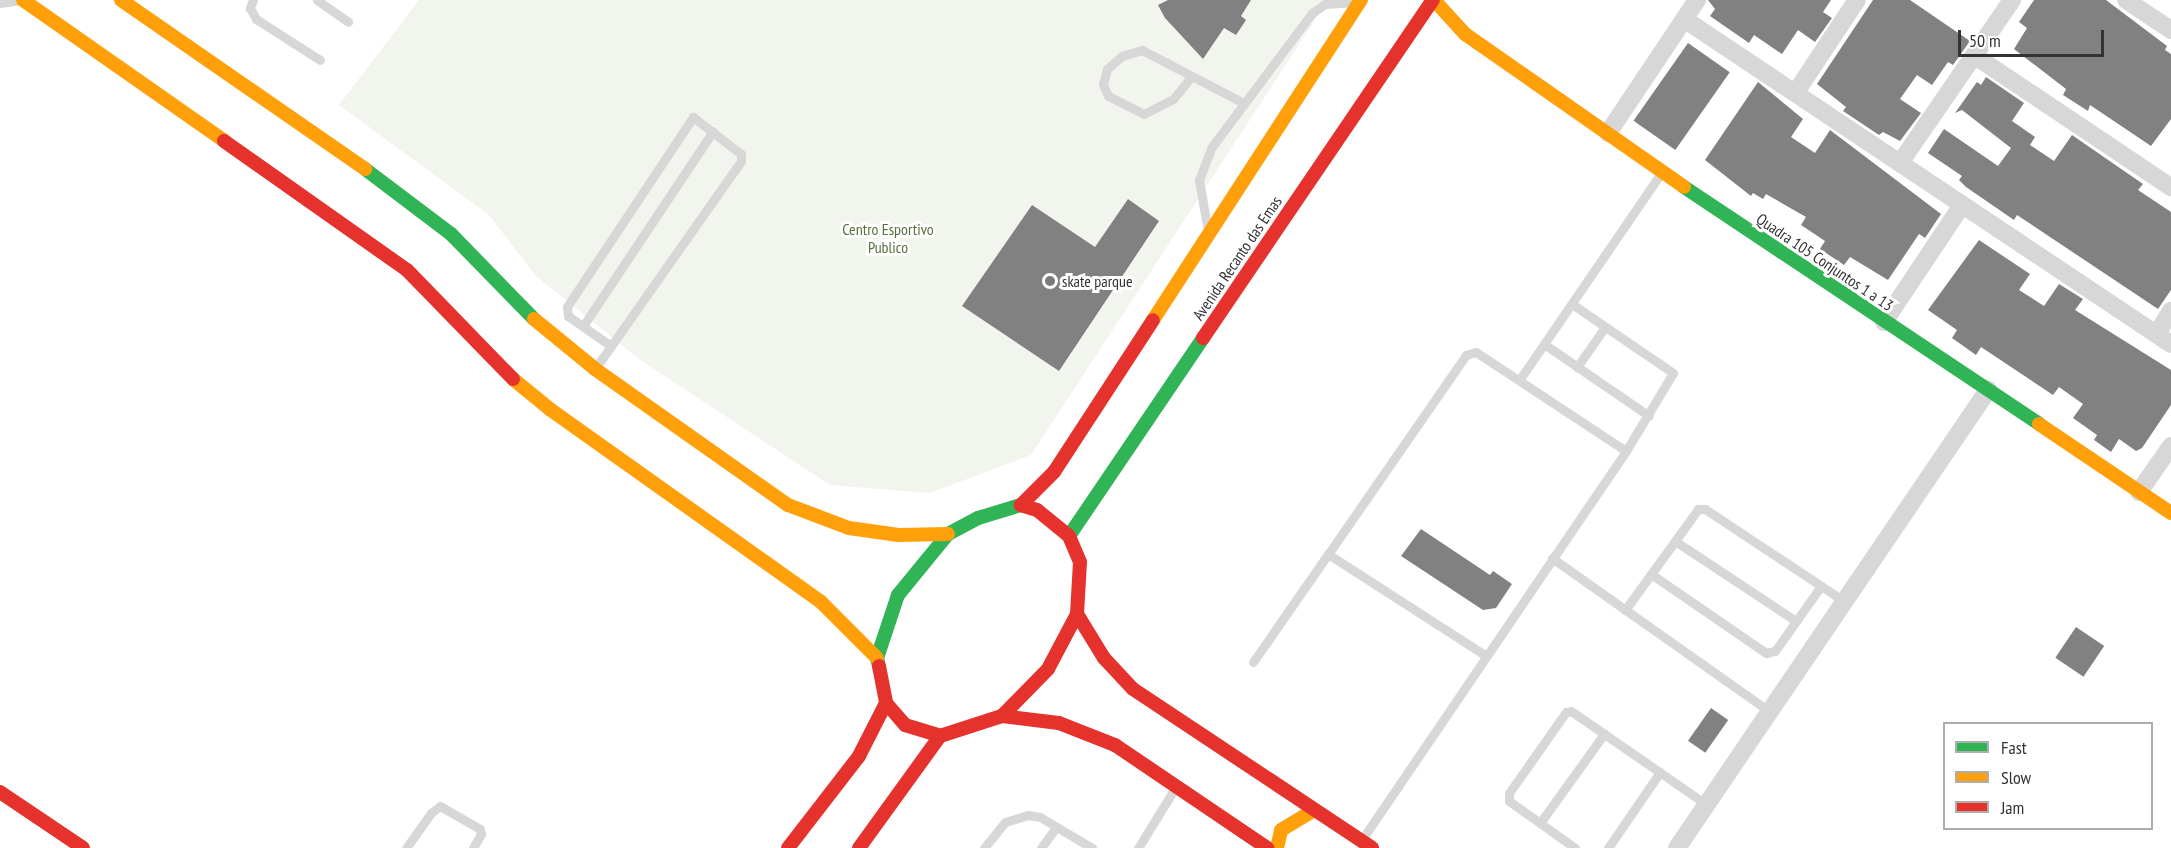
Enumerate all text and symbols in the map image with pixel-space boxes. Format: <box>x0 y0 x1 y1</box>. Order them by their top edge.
scale bar <box>1961 18 2106 56</box>
text: 50 m <box>1969 29 2001 52</box>
street label: Avenida Recanto das Emas <box>1188 192 1286 324</box>
street label: Quadra 105 Conjuntos 1 a 13 <box>1753 209 1897 315</box>
park label: Centro Esportivo Publico <box>842 219 934 257</box>
place label: skate parque <box>1062 271 1132 291</box>
marker: skate parque <box>1043 274 1057 288</box>
legend <box>1943 722 2153 830</box>
text: Fast <box>2001 736 2027 759</box>
text: Slow <box>2001 766 2031 789</box>
text: Jam <box>2001 796 2024 819</box>

